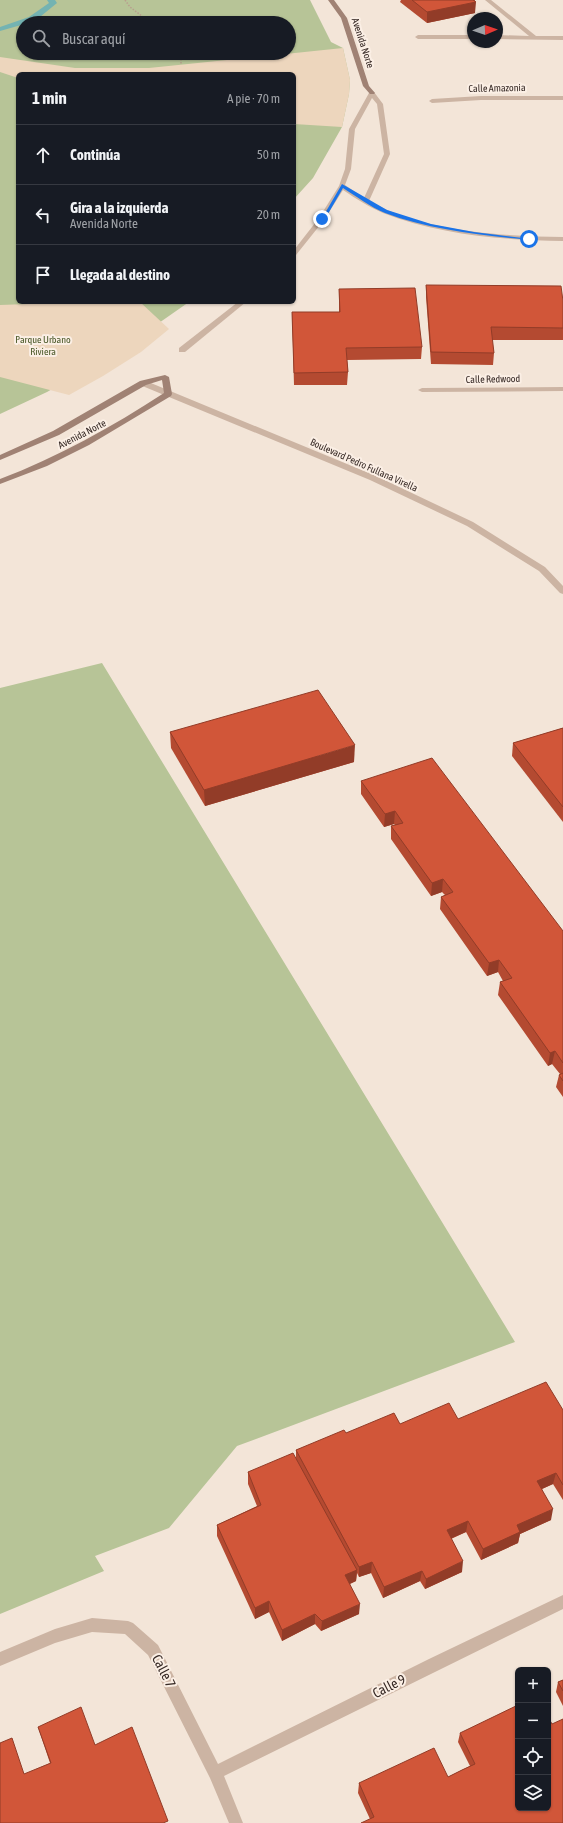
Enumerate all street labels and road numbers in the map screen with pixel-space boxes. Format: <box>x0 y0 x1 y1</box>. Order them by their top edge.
street label: Avenida Norte <box>350 17 376 70</box>
street label: Calle Amazonia <box>468 82 526 94</box>
street label: Calle Redwood <box>466 373 521 385</box>
street label: Avenida Norte <box>56 417 108 451</box>
street label: Boulevard Pedro Fullana Virella <box>309 436 420 494</box>
street label: Calle 7 <box>149 1652 179 1690</box>
street label: Calle 9 <box>370 1671 408 1701</box>

